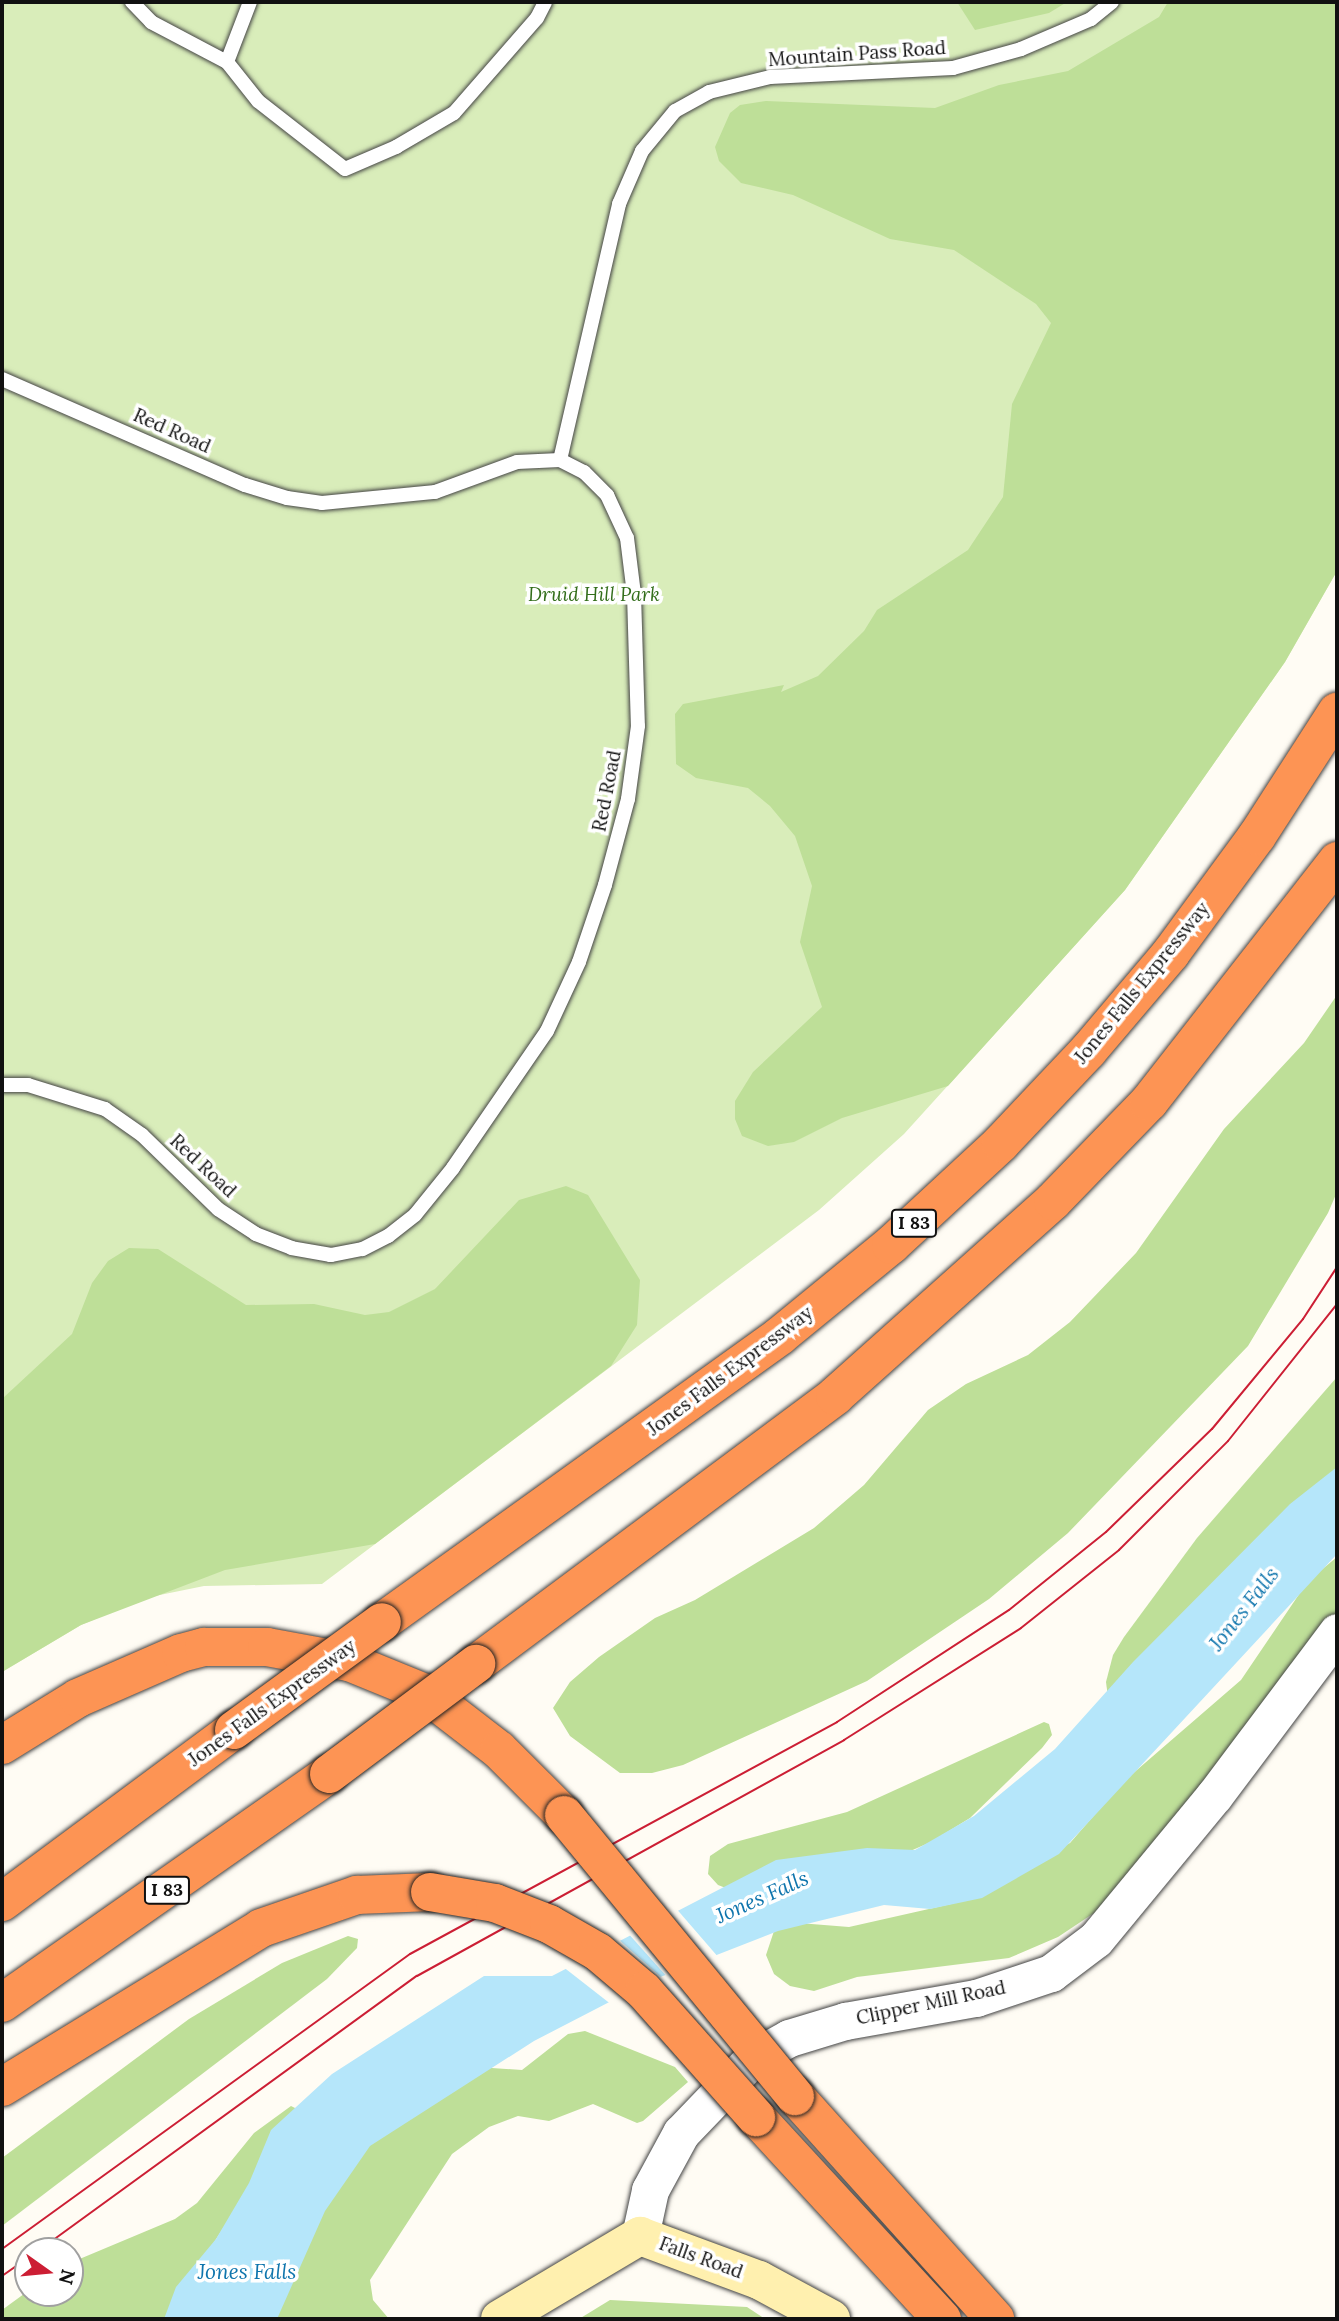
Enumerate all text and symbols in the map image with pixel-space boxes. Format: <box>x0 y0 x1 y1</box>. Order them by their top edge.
street label: Mountain Pass Road <box>767 36 947 72</box>
street label: Red Road <box>130 404 214 458</box>
park label: Druid Hill Park <box>528 584 660 606</box>
street label: Red Road <box>588 748 626 834</box>
street label: Jones Falls Expressway <box>1070 898 1214 1068</box>
street label: Red Road <box>165 1130 241 1202</box>
road number: I 83 <box>890 1208 939 1238</box>
street label: Jones Falls Expressway <box>643 1301 817 1441</box>
water label: Jones Falls <box>1204 1562 1284 1656</box>
street label: Jones Falls Expressway <box>184 1635 360 1771</box>
water label: Jones Falls <box>712 1865 812 1929</box>
road number: I 83 <box>142 1876 192 1904</box>
street label: Clipper Mill Road <box>854 1976 1008 2030</box>
street label: Falls Road <box>656 2232 746 2284</box>
north arrow <box>14 2237 84 2307</box>
water label: Jones Falls <box>198 2259 296 2285</box>
text: N <box>54 2267 81 2287</box>

